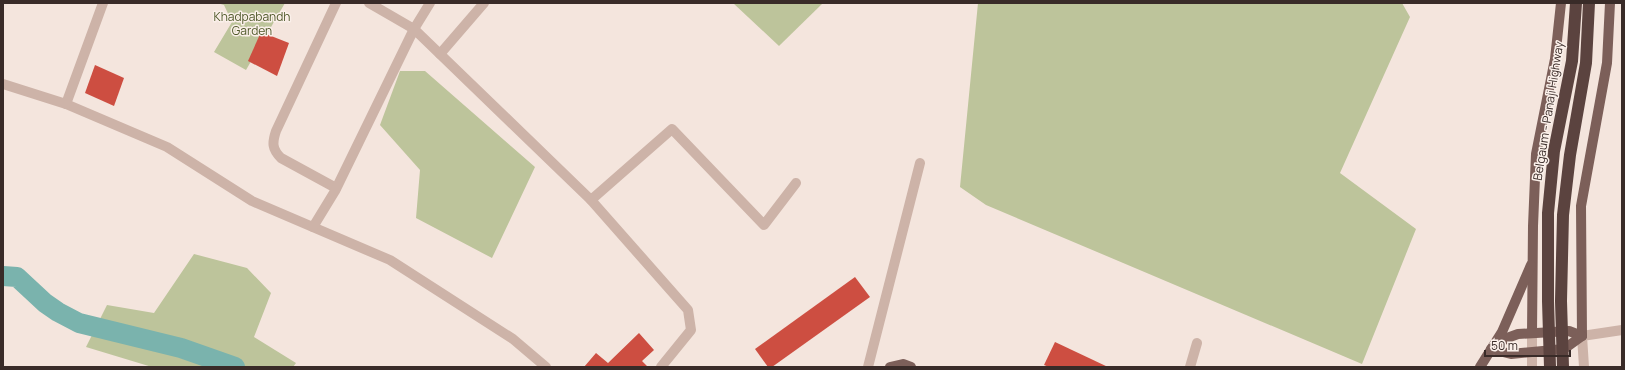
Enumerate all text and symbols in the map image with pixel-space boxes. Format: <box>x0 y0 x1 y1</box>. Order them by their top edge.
park label: Khadpabandh Garden <box>214 8 290 39</box>
street label: Belgaum - Panaji Highway <box>1529 40 1567 182</box>
scale bar <box>1485 332 1570 358</box>
text: 50 m <box>1491 337 1518 354</box>

